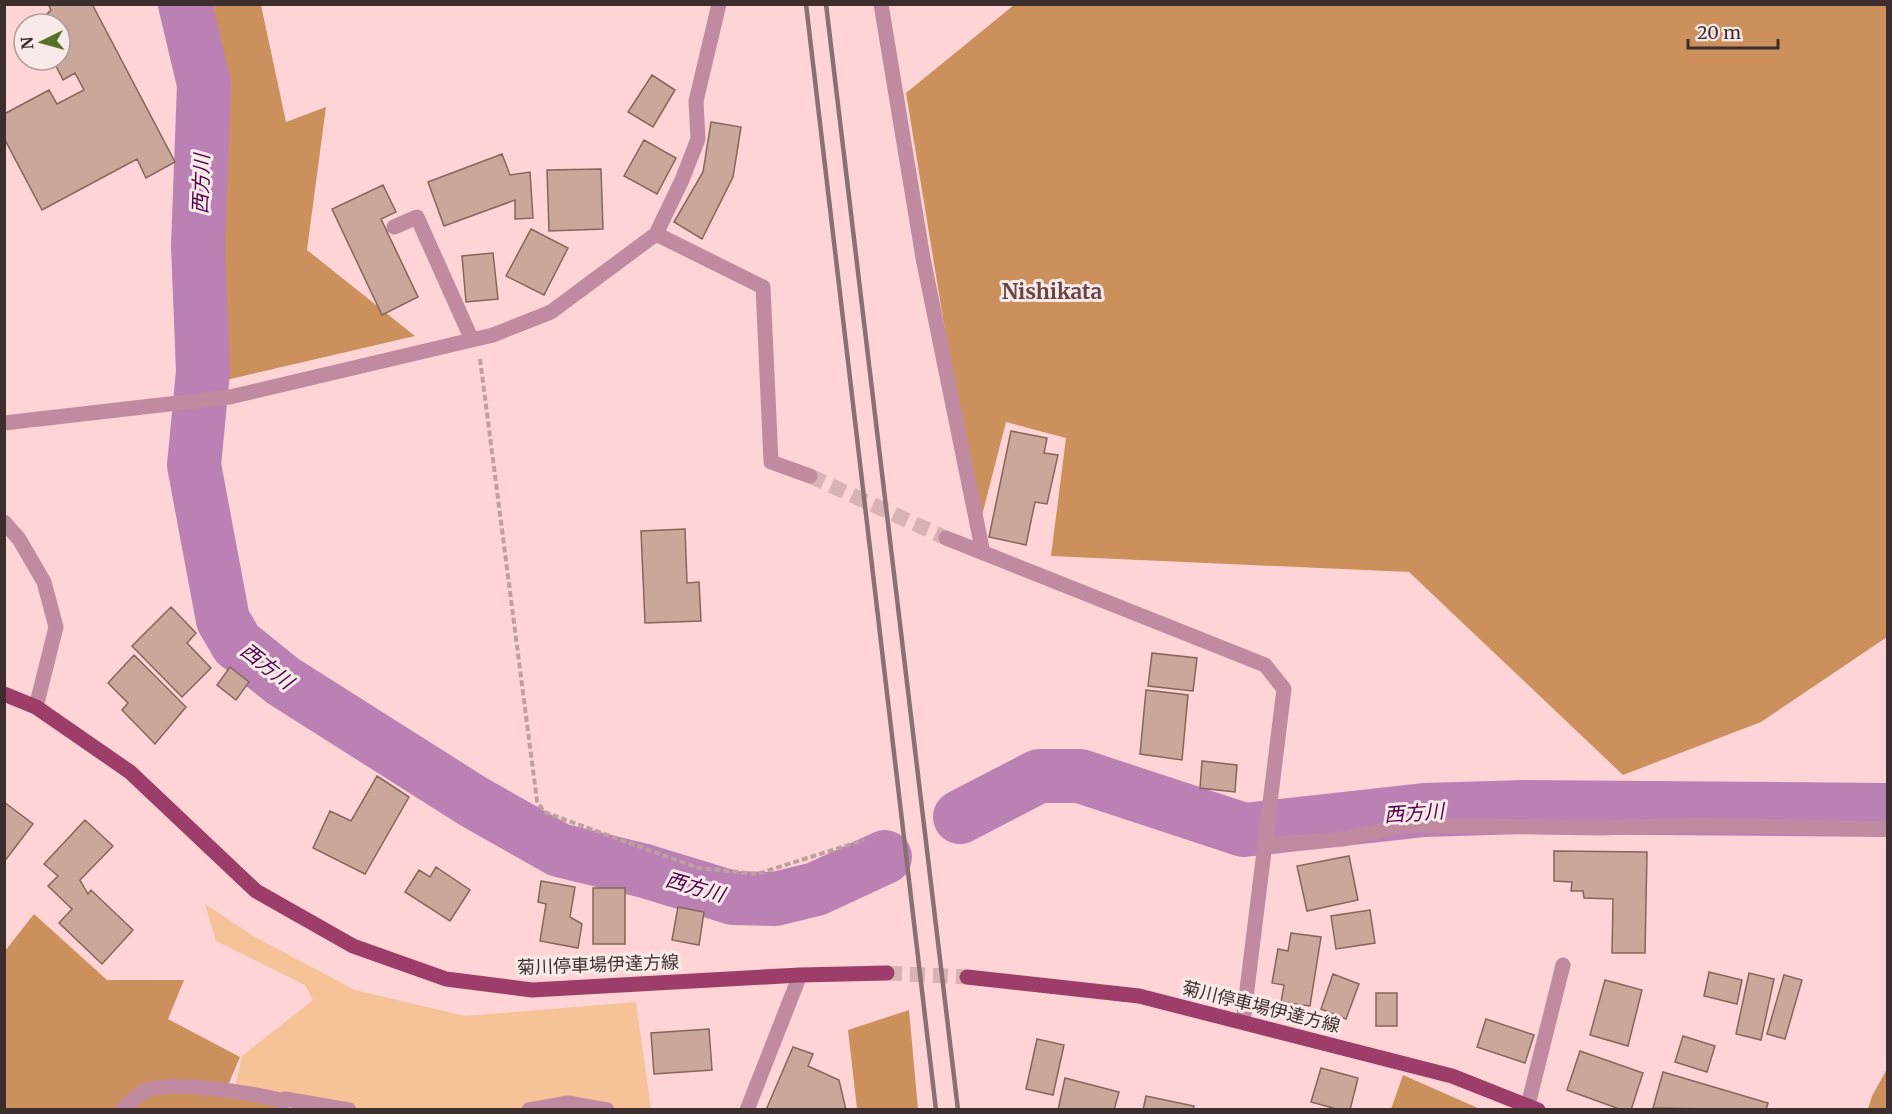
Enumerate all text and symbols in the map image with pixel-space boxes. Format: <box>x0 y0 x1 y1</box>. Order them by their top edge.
north arrow <box>12 12 72 72</box>
scale bar <box>1688 12 1778 50</box>
text: 20 m <box>1697 21 1741 44</box>
text: N <box>17 36 38 50</box>
water label: 西方川 <box>187 152 214 214</box>
district label: Nishikata <box>1002 278 1103 305</box>
water label: 西方川 <box>236 637 300 695</box>
water label: 西方川 <box>1383 798 1447 827</box>
water label: 西方川 <box>663 866 729 907</box>
street label: 菊川停車場伊達方線 <box>517 950 679 979</box>
street label: 菊川停車場伊達方線 <box>1180 976 1342 1037</box>

